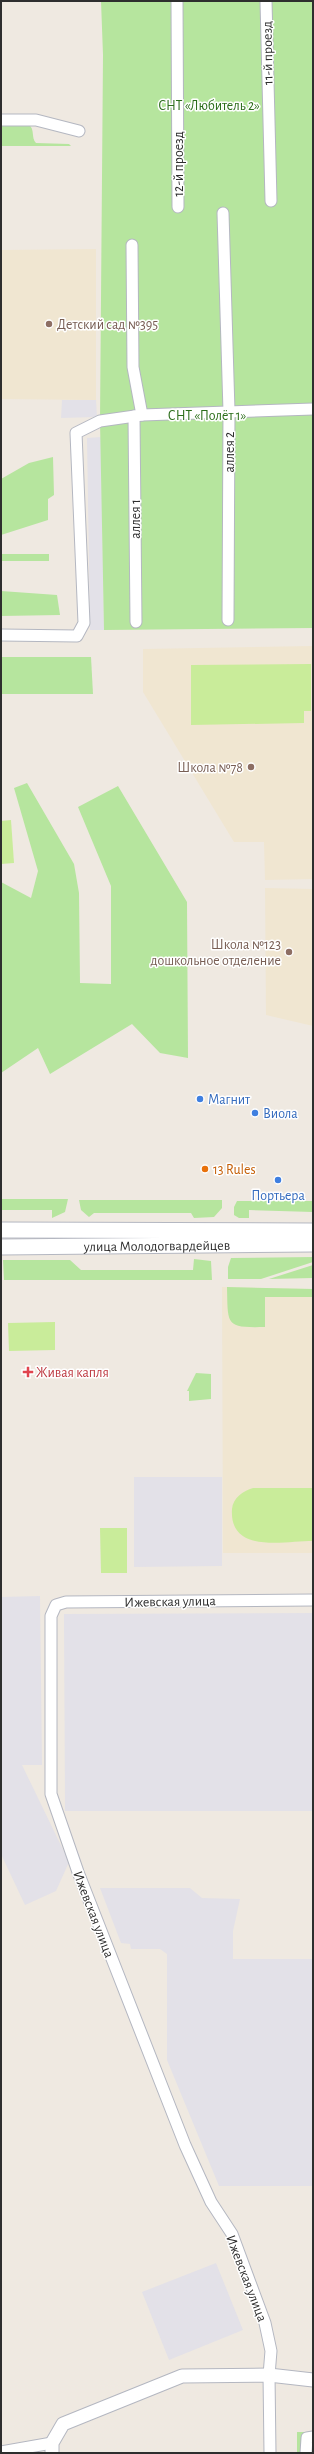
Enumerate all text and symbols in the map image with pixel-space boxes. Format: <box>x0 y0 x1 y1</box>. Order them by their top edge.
street label: 11-й проезд <box>260 21 276 85</box>
park label: СНТ «Любитель 2» <box>158 99 260 113</box>
street label: 12-й проезд <box>172 131 186 197</box>
place label: Детский сад №395 <box>57 318 158 332</box>
marker: Детский сад №395 <box>44 319 54 329</box>
park label: СНТ «Полёт 1» <box>168 409 246 423</box>
street label: аллея 2 <box>223 432 237 472</box>
street label: аллея 1 <box>129 499 143 539</box>
place label: Школа №78 <box>177 761 243 775</box>
marker: Школа №78 <box>246 762 256 772</box>
place label: Школа №123 дошкольное отделение <box>151 938 281 968</box>
marker: Школа №123 дошкольное отделение <box>284 947 294 957</box>
place label: Магнит <box>208 1093 251 1107</box>
marker: Магнит <box>195 1094 205 1104</box>
place label: Виола <box>263 1107 298 1121</box>
marker: Виола <box>250 1108 260 1118</box>
place label: 13 Rules <box>213 1163 256 1177</box>
marker: 13 Rules <box>200 1164 210 1174</box>
marker: Портьера <box>273 1175 283 1185</box>
place label: Портьера <box>251 1189 305 1203</box>
street label: улица Молодогвардейцев <box>83 1239 230 1254</box>
place label: Живая капля <box>36 1366 109 1380</box>
marker: Живая капля <box>23 1367 33 1377</box>
street label: Ижевская улица <box>124 1594 217 1610</box>
street label: Ижевская улица <box>70 1869 116 1960</box>
street label: Ижевская улица <box>223 2233 269 2324</box>

